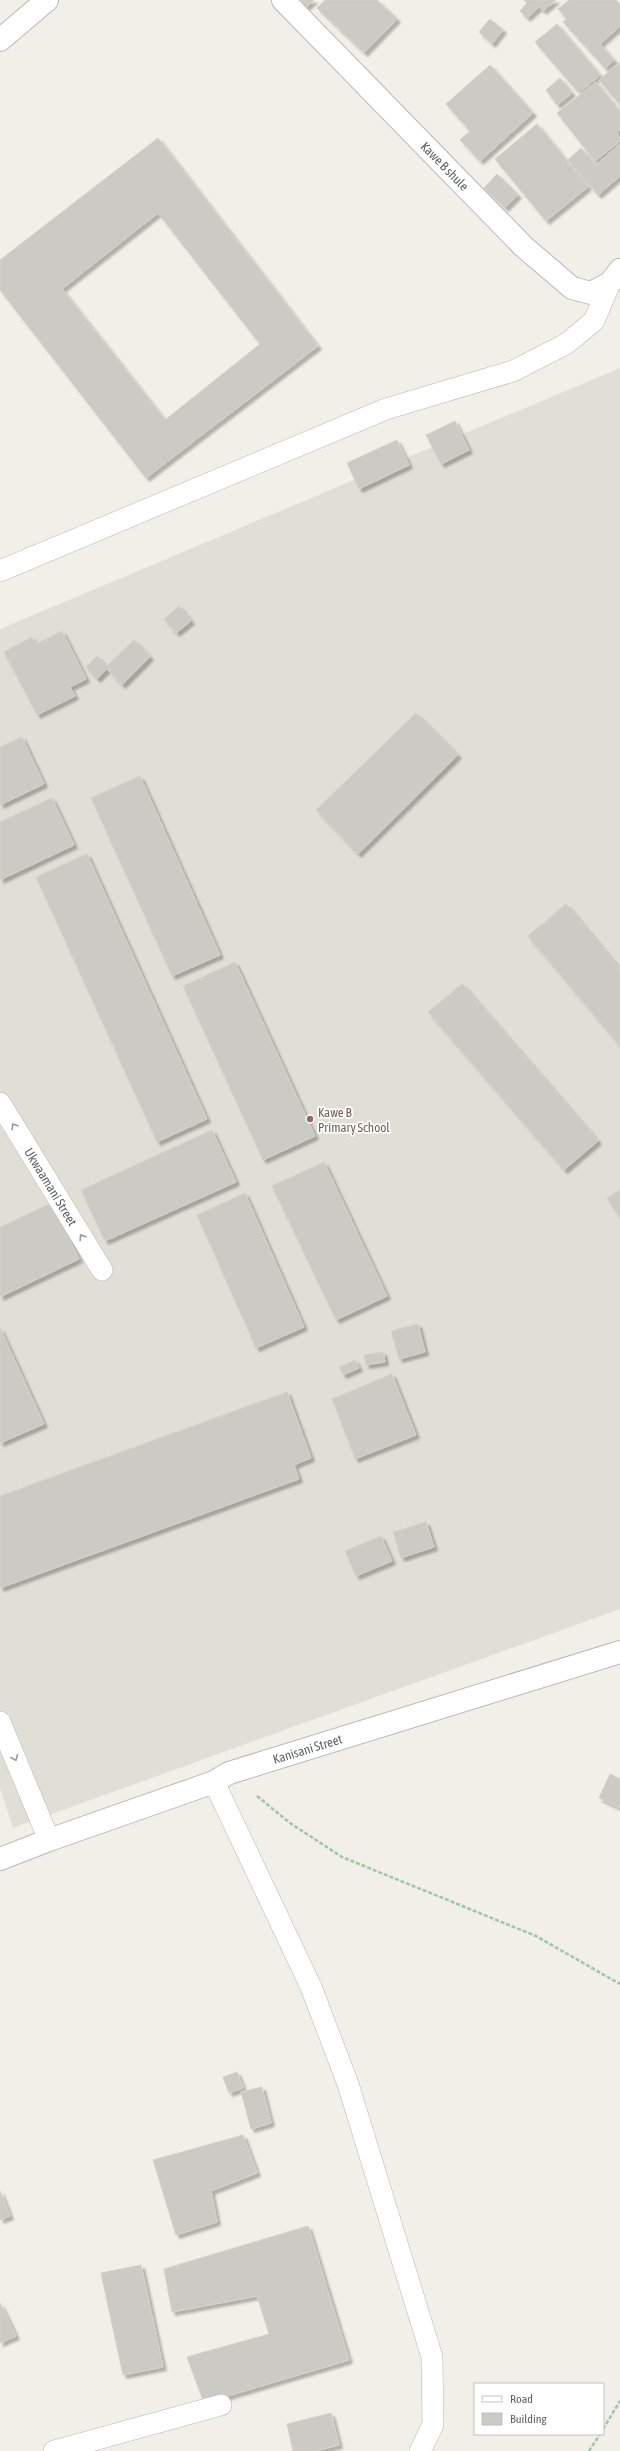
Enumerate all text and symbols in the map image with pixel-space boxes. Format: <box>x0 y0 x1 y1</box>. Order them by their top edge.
street label: Kawe B shule <box>418 139 472 194</box>
place label: Kawe B Primary School <box>318 1105 390 1135</box>
marker: Kawe B Primary School <box>305 1114 315 1124</box>
one-way arrow <box>11 1123 19 1130</box>
street label: Ukwaamani Street <box>21 1145 80 1229</box>
one-way arrow <box>79 1234 87 1241</box>
street label: Kanisani Street <box>271 1731 344 1767</box>
one-way arrow <box>10 1754 18 1762</box>
legend <box>474 2383 604 2435</box>
text: Road <box>510 2392 533 2406</box>
text: Building <box>510 2412 548 2426</box>

